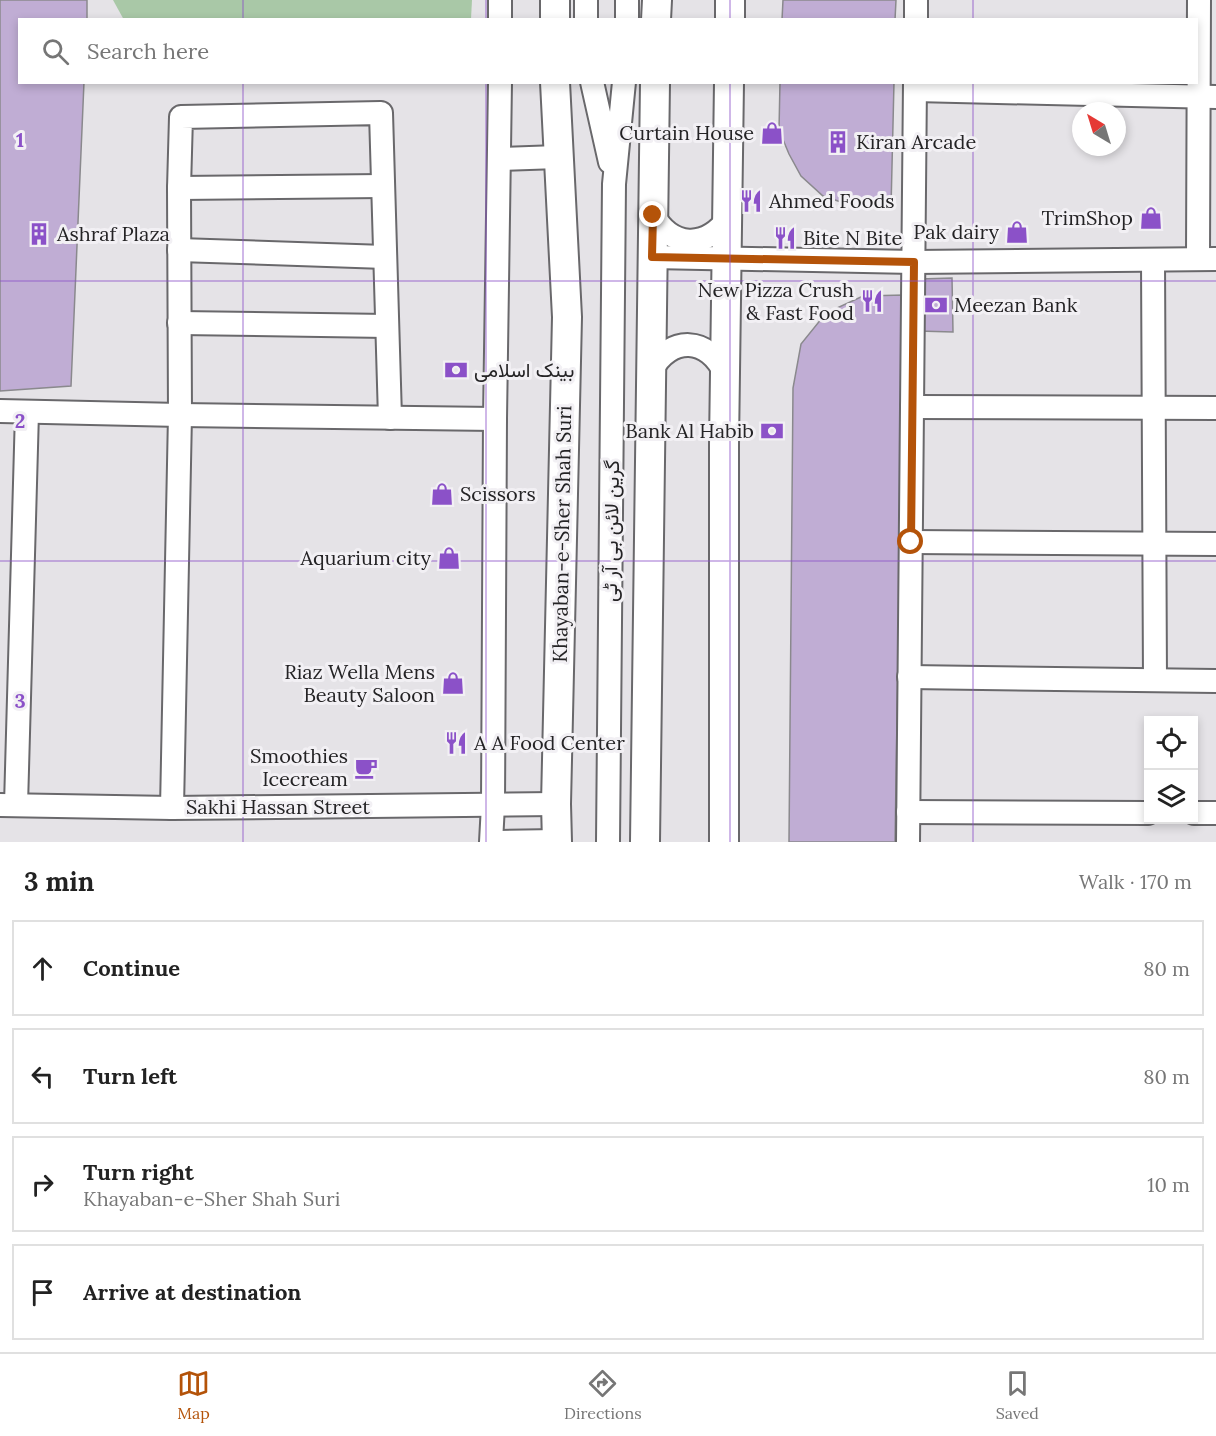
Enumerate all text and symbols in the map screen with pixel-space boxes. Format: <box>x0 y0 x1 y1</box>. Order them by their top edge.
search box <box>18 18 1198 84</box>
icon: search <box>39 35 72 68</box>
text: Search here <box>87 37 209 65</box>
north arrow <box>1072 102 1126 156</box>
place label: Curtain House <box>619 120 754 145</box>
shop icon: Curtain House <box>759 120 785 146</box>
text: 1 <box>16 127 24 152</box>
building icon: Kiran Arcade <box>825 129 851 155</box>
place label: Kiran Arcade <box>856 129 976 154</box>
restaurant icon: Ahmed Foods <box>738 188 764 214</box>
place label: Ahmed Foods <box>768 188 895 213</box>
route end <box>639 201 665 227</box>
place label: TrimShop <box>1041 205 1133 230</box>
shop icon: TrimShop <box>1138 205 1164 231</box>
place label: Pak dairy <box>913 219 999 244</box>
shop icon: Pak dairy <box>1004 219 1030 245</box>
building icon: Ashraf Plaza <box>26 221 52 247</box>
place label: Ashraf Plaza <box>56 221 170 246</box>
restaurant icon: Bite N Bite <box>772 225 798 251</box>
place label: Bite N Bite <box>803 225 903 250</box>
place label: New Pizza Crush & Fast Food <box>697 277 854 325</box>
restaurant icon: New Pizza Crush & Fast Food <box>859 288 885 314</box>
bank icon: Meezan Bank <box>923 292 949 318</box>
place label: Meezan Bank <box>954 292 1078 317</box>
bank icon: بینک اسلامی <box>443 357 469 383</box>
place label: بینک اسلامی <box>474 357 575 382</box>
street label: Khayaban-e-Sher Shah Suri <box>547 405 576 663</box>
text: 2 <box>15 408 25 433</box>
place label: Bank Al Habib <box>625 418 754 443</box>
bank icon: Bank Al Habib <box>759 418 785 444</box>
street label: گرین لائن بی آر ٹی <box>597 460 625 602</box>
shop icon: Scissors <box>429 481 455 507</box>
place label: Scissors <box>460 481 536 506</box>
route start <box>897 528 923 554</box>
place label: Aquarium city <box>299 545 431 570</box>
shop icon: Aquarium city <box>436 545 462 571</box>
place label: Riaz Wella Mens Beauty Saloon <box>284 659 435 707</box>
shop icon: Riaz Wella Mens Beauty Saloon <box>440 670 466 696</box>
text: 3 <box>14 688 26 713</box>
map controls <box>1144 716 1198 824</box>
button: locate <box>1144 716 1198 770</box>
restaurant icon: A A Food Center <box>443 730 469 756</box>
place label: A A Food Center <box>473 730 625 755</box>
place label: Smoothies Icecream <box>250 743 348 791</box>
cafe icon: Smoothies Icecream <box>353 755 379 781</box>
button: layers <box>1144 770 1198 824</box>
street label: Sakhi Hassan Street <box>186 794 370 819</box>
text: 3 min <box>24 865 94 898</box>
text: Walk · 170 m <box>1079 869 1192 894</box>
icon: ahead <box>26 952 59 985</box>
text: Continue <box>83 954 180 982</box>
text: 80 m <box>1143 956 1190 981</box>
icon: left <box>26 1060 59 1093</box>
text: Turn left <box>83 1062 177 1090</box>
text: 80 m <box>1143 1064 1190 1089</box>
text: Turn right <box>83 1158 194 1186</box>
icon: right <box>26 1168 59 1201</box>
text: 10 m <box>1147 1172 1190 1197</box>
text: Khayaban-e-Sher Shah Suri <box>83 1186 340 1211</box>
icon: arrive <box>26 1276 59 1309</box>
text: Arrive at destination <box>83 1278 301 1306</box>
tab: Map <box>177 1367 210 1423</box>
tab: Directions <box>564 1367 642 1423</box>
tab: Saved <box>996 1367 1039 1423</box>

